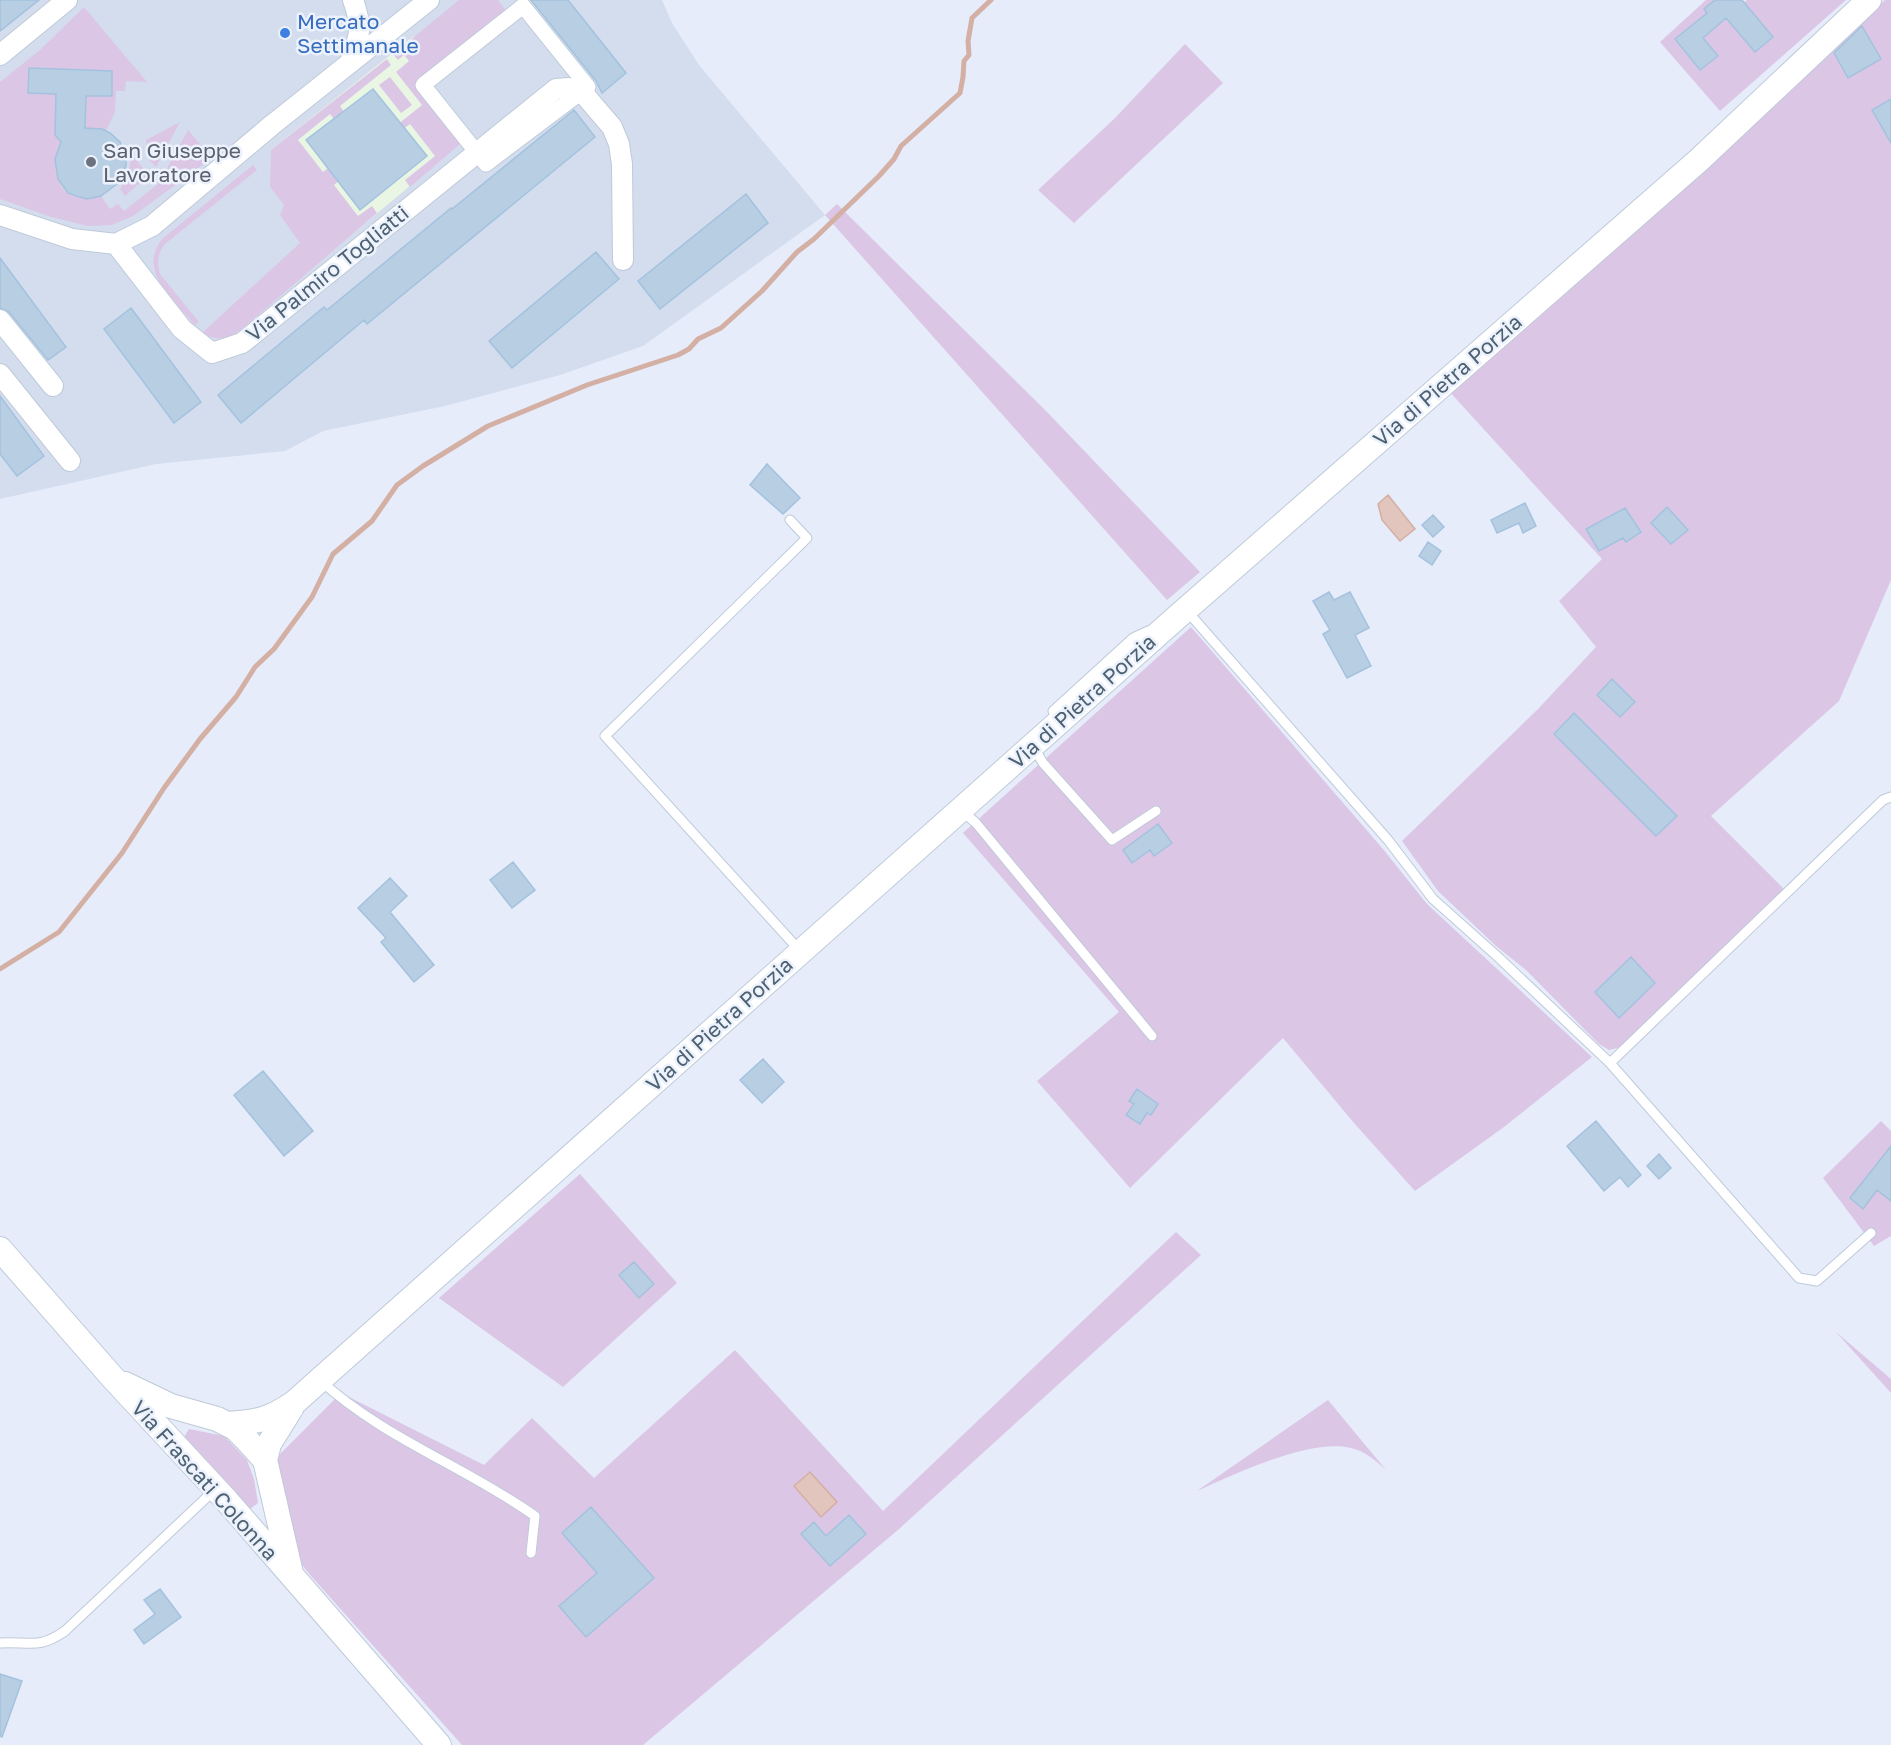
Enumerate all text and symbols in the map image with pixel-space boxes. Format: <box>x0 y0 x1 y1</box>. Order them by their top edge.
place label: Mercato Settimanale <box>297 8 419 58</box>
marker: Mercato Settimanale <box>278 26 292 40</box>
place label: San Giuseppe Lavoratore <box>103 137 241 187</box>
marker: San Giuseppe Lavoratore <box>84 155 98 169</box>
street label: Via Palmiro Togliatti <box>240 199 414 347</box>
street label: Via di Pietra Porzia <box>1367 308 1527 452</box>
street label: Via di Pietra Porzia <box>1003 628 1161 774</box>
street label: Via di Pietra Porzia <box>640 951 798 1097</box>
street label: Via Frascati Colonna <box>126 1395 284 1565</box>

